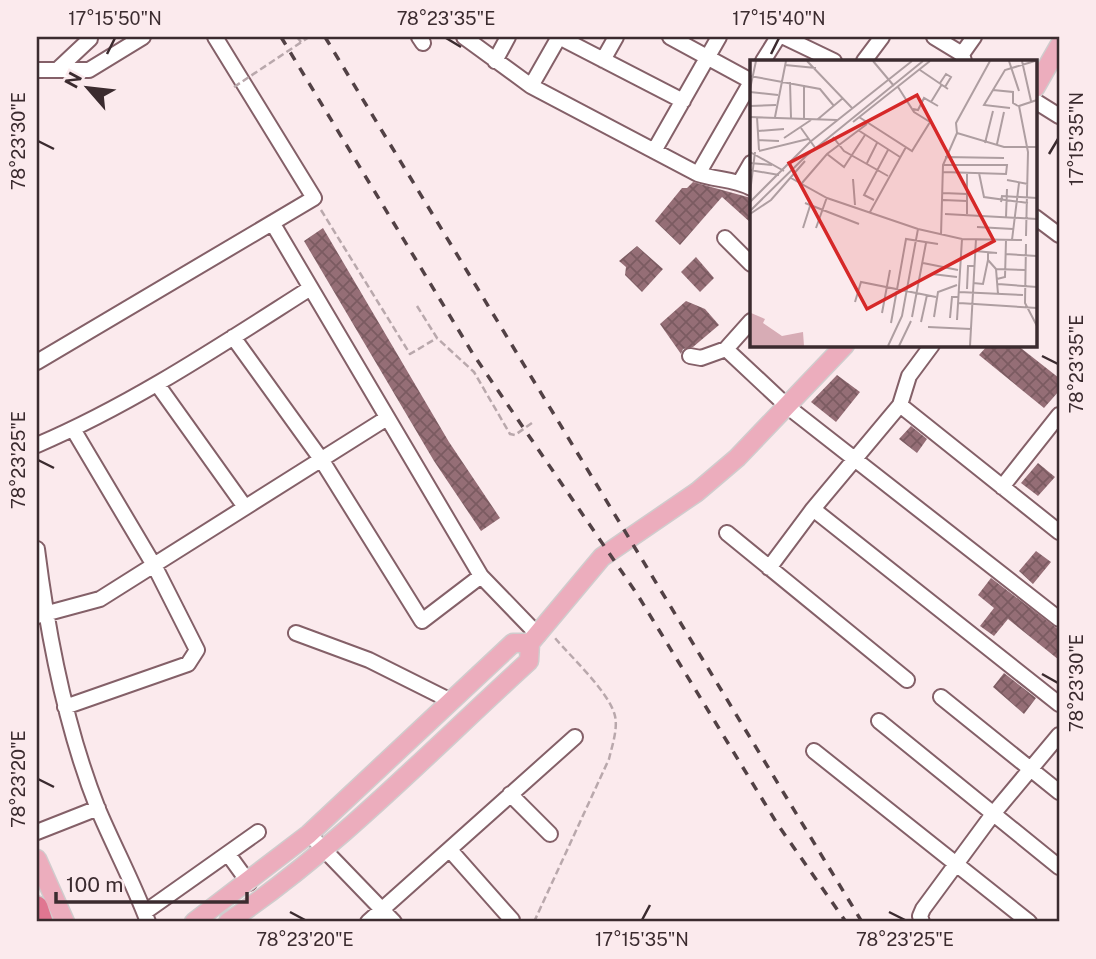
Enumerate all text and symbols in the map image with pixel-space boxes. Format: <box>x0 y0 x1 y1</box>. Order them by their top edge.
text: 17°15'50"N <box>68 8 162 29</box>
text: 78°23'35"E <box>397 8 495 29</box>
text: 17°15'40"N <box>732 8 826 29</box>
north arrow <box>52 52 122 122</box>
inset map <box>750 60 1036 346</box>
text: N <box>60 68 86 92</box>
text: 78°23'30"E <box>8 92 29 190</box>
text: 17°15'35"N <box>1066 92 1087 186</box>
text: 78°23'35"E <box>1066 315 1087 413</box>
text: 78°23'25"E <box>8 411 29 509</box>
text: 78°23'30"E <box>1066 634 1087 732</box>
text: 78°23'20"E <box>8 730 29 828</box>
scale bar <box>56 861 247 905</box>
text: 100 m <box>66 872 123 897</box>
text: 78°23'20"E <box>256 929 354 950</box>
text: 17°15'35"N <box>595 929 689 950</box>
text: 78°23'25"E <box>856 929 954 950</box>

